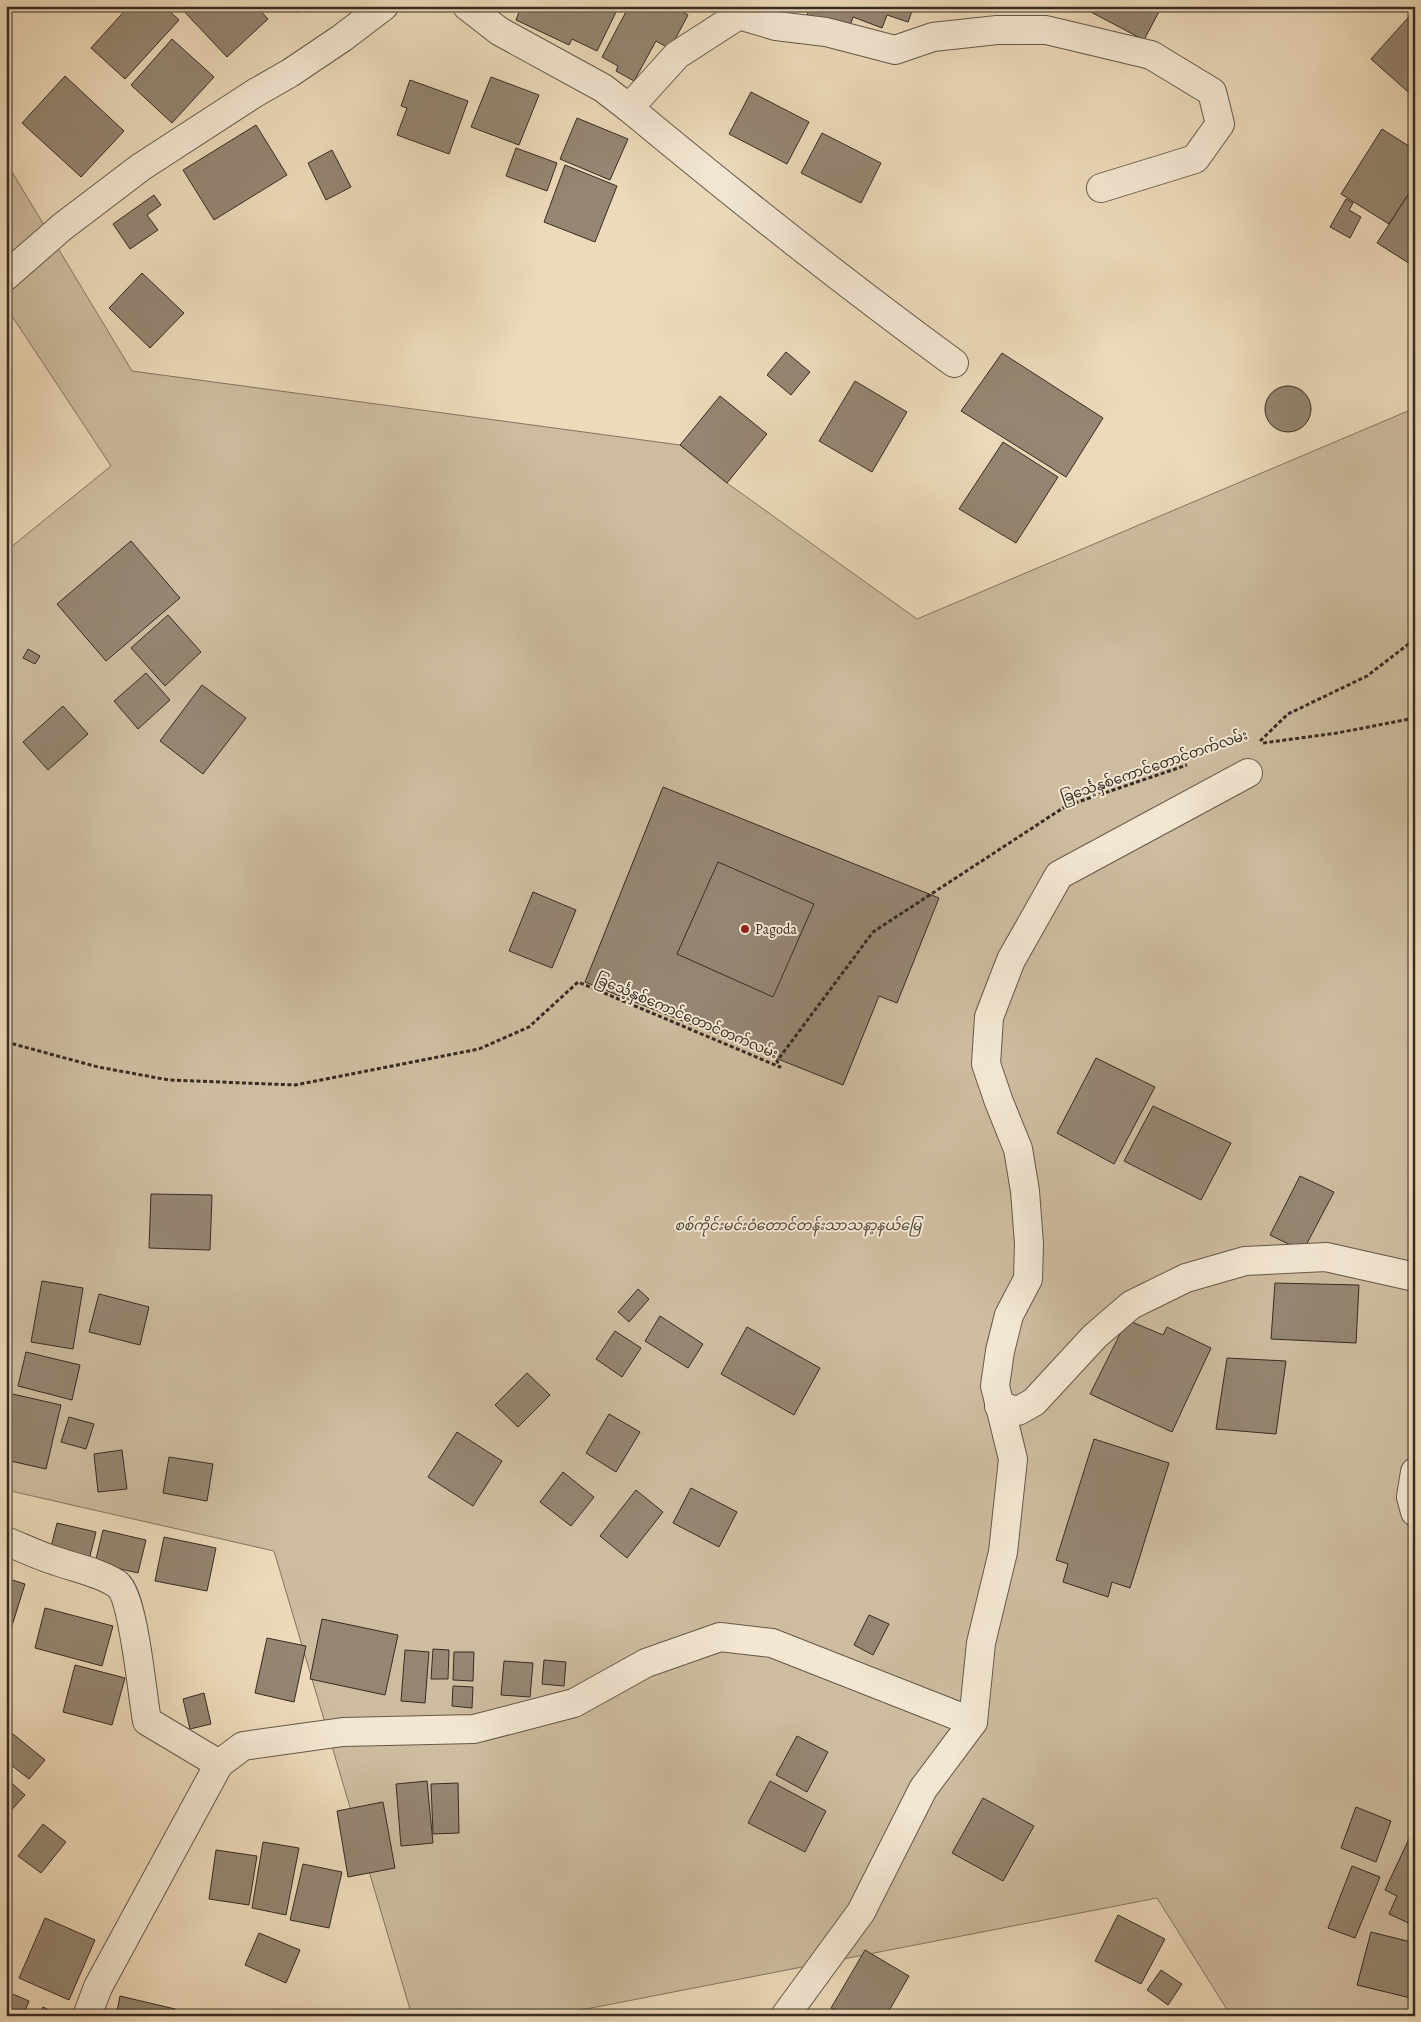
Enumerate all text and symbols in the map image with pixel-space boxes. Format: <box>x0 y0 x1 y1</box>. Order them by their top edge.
street label: ခြင်္သေ့နှစ်ကောင်တောင်တက်လမ်း <box>1058 725 1251 809</box>
place label: Pagoda <box>755 920 797 939</box>
marker: Pagoda <box>739 923 751 935</box>
street label: ခြင်္သေ့နှစ်ကောင်တောင်တက်လမ်း <box>592 968 781 1065</box>
park label: စစ်ကိုင်းမင်းဝံတောင်တန်းသာသနာ့နယ်မြေ <box>674 1215 924 1237</box>

